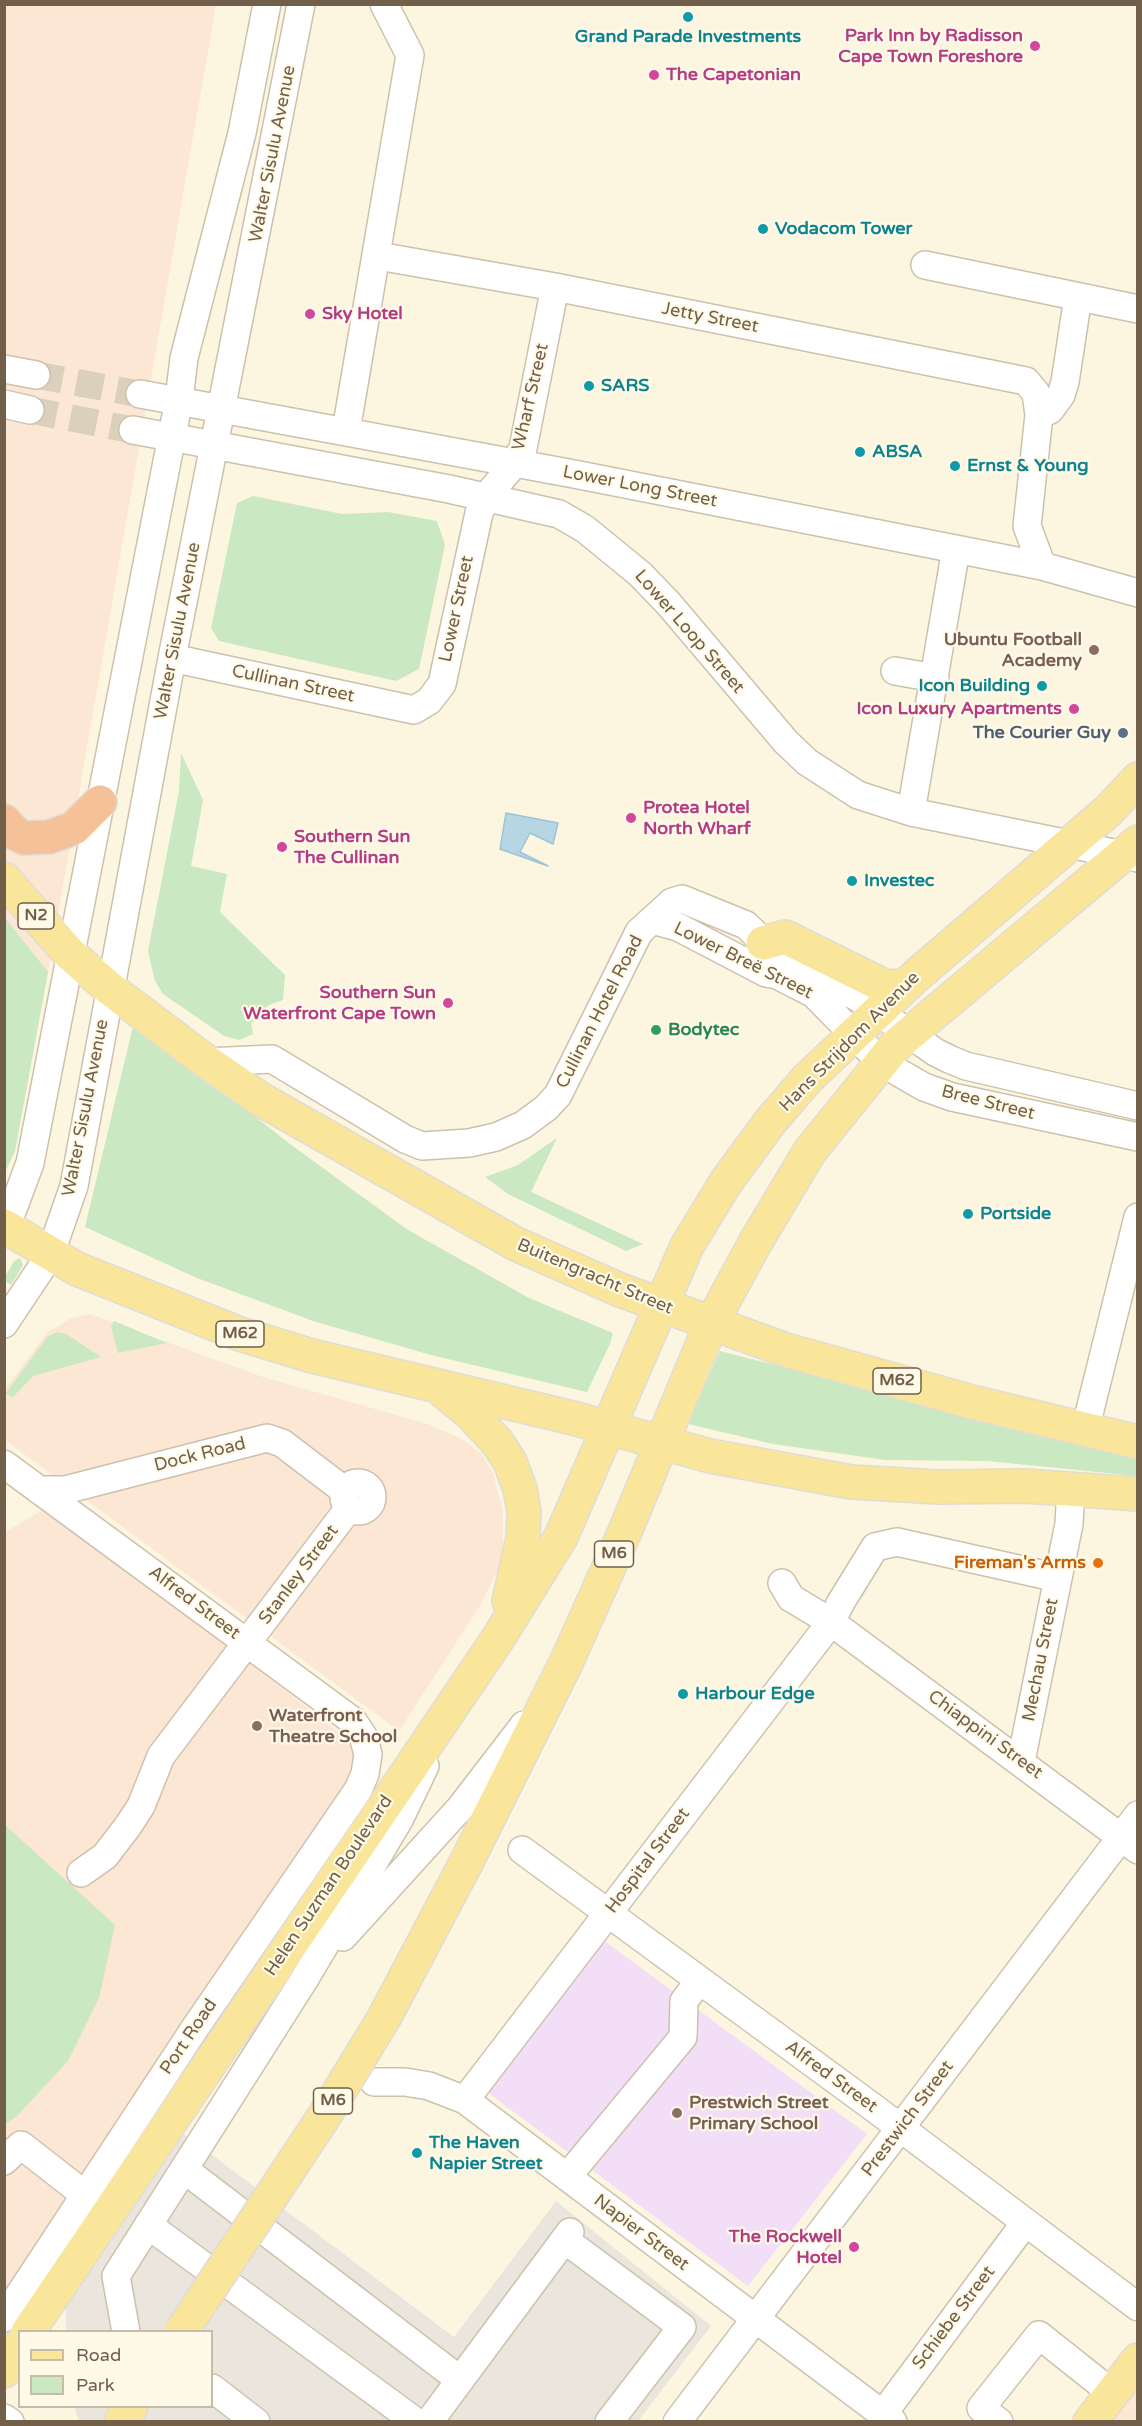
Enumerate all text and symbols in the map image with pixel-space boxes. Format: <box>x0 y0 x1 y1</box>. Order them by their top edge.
marker: Grand Parade Investments <box>681 10 695 24</box>
place label: Park Inn by Radisson Cape Town Foreshore <box>838 25 1023 68</box>
place label: Grand Parade Investments <box>575 26 801 48</box>
marker: Park Inn by Radisson Cape Town Foreshore <box>1028 39 1042 53</box>
street label: Walter Sisulu Avenue <box>245 64 301 244</box>
place label: The Capetonian <box>666 64 801 86</box>
marker: The Capetonian <box>647 68 661 82</box>
place label: Vodacom Tower <box>775 218 912 240</box>
marker: Vodacom Tower <box>756 222 770 236</box>
street label: Jetty Street <box>660 298 760 338</box>
place label: Sky Hotel <box>322 303 403 325</box>
marker: Sky Hotel <box>303 307 317 321</box>
street label: Wharf Street <box>508 341 554 453</box>
place label: SARS <box>601 375 649 397</box>
marker: SARS <box>582 379 596 393</box>
place label: ABSA <box>872 441 922 463</box>
marker: ABSA <box>853 445 867 459</box>
place label: Ernst & Young <box>967 455 1089 477</box>
marker: Ernst & Young <box>948 459 962 473</box>
street label: Lower Long Street <box>561 461 719 513</box>
street label: Walter Sisulu Avenue <box>150 541 206 721</box>
street label: Lower Street <box>435 554 479 664</box>
street label: Lower Loop Street <box>629 566 749 698</box>
place label: Ubuntu Football Academy <box>944 629 1082 672</box>
marker: Ubuntu Football Academy <box>1087 643 1101 657</box>
street label: Cullinan Street <box>230 660 356 708</box>
place label: Icon Building <box>919 675 1030 697</box>
marker: Icon Building <box>1035 679 1049 693</box>
place label: Icon Luxury Apartments <box>856 698 1062 720</box>
marker: Icon Luxury Apartments <box>1067 702 1081 716</box>
place label: The Courier Guy <box>973 722 1111 744</box>
marker: The Courier Guy <box>1116 726 1130 740</box>
place label: Protea Hotel North Wharf <box>643 797 751 840</box>
marker: Protea Hotel North Wharf <box>624 811 638 825</box>
place label: Southern Sun The Cullinan <box>294 826 410 868</box>
marker: Southern Sun The Cullinan <box>275 840 289 854</box>
place label: Investec <box>864 870 934 892</box>
marker: Investec <box>845 874 859 888</box>
road number: N2 <box>18 903 54 929</box>
street label: Lower Breë Street <box>670 918 816 1004</box>
street label: Cullinan Hotel Road <box>552 932 648 1092</box>
street label: Hans Strijdom Avenue <box>775 967 925 1117</box>
place label: Southern Sun Waterfront Cape Town <box>243 982 436 1024</box>
marker: Southern Sun Waterfront Cape Town <box>441 996 455 1010</box>
street label: Walter Sisulu Avenue <box>58 1018 114 1198</box>
place label: Bodytec <box>668 1019 739 1041</box>
marker: Bodytec <box>649 1023 663 1037</box>
street label: Bree Street <box>939 1081 1037 1125</box>
place label: Portside <box>980 1203 1051 1225</box>
marker: Portside <box>961 1207 975 1221</box>
street label: Buitengracht Street <box>514 1234 676 1320</box>
road number: M62 <box>216 1321 264 1347</box>
road number: M62 <box>873 1368 921 1394</box>
street label: Dock Road <box>152 1433 248 1477</box>
street label: Stanley Street <box>255 1521 343 1629</box>
road number: M6 <box>594 1541 634 1567</box>
place label: Fireman's Arms <box>954 1552 1086 1574</box>
marker: Fireman's Arms <box>1091 1556 1105 1570</box>
street label: Alfred Street <box>144 1562 244 1644</box>
street label: Mechau Street <box>1018 1597 1064 1723</box>
place label: Harbour Edge <box>695 1683 815 1705</box>
street label: Chiappini Street <box>923 1686 1047 1784</box>
marker: Harbour Edge <box>676 1687 690 1701</box>
place label: Waterfront Theatre School <box>269 1705 397 1748</box>
marker: Waterfront Theatre School <box>250 1719 264 1733</box>
street label: Helen Suzman Boulevard <box>260 1792 398 1980</box>
street label: Hospital Street <box>601 1804 695 1918</box>
street label: Port Road <box>156 1995 222 2079</box>
street label: Alfred Street <box>781 2036 881 2118</box>
street label: Prestwich Street <box>857 2057 959 2181</box>
road number: M6 <box>314 2088 352 2114</box>
place label: Prestwich Street Primary School <box>689 2092 829 2134</box>
marker: Prestwich Street Primary School <box>670 2106 684 2120</box>
place label: The Haven Napier Street <box>429 2132 543 2174</box>
marker: The Haven Napier Street <box>410 2146 424 2160</box>
street label: Napier Street <box>589 2190 693 2276</box>
place label: The Rockwell Hotel <box>729 2226 842 2268</box>
marker: The Rockwell Hotel <box>847 2240 861 2254</box>
street label: Schiebe Street <box>908 2262 1000 2374</box>
legend <box>18 2330 213 2408</box>
text: Road <box>76 2344 121 2366</box>
text: Park <box>76 2374 114 2396</box>

